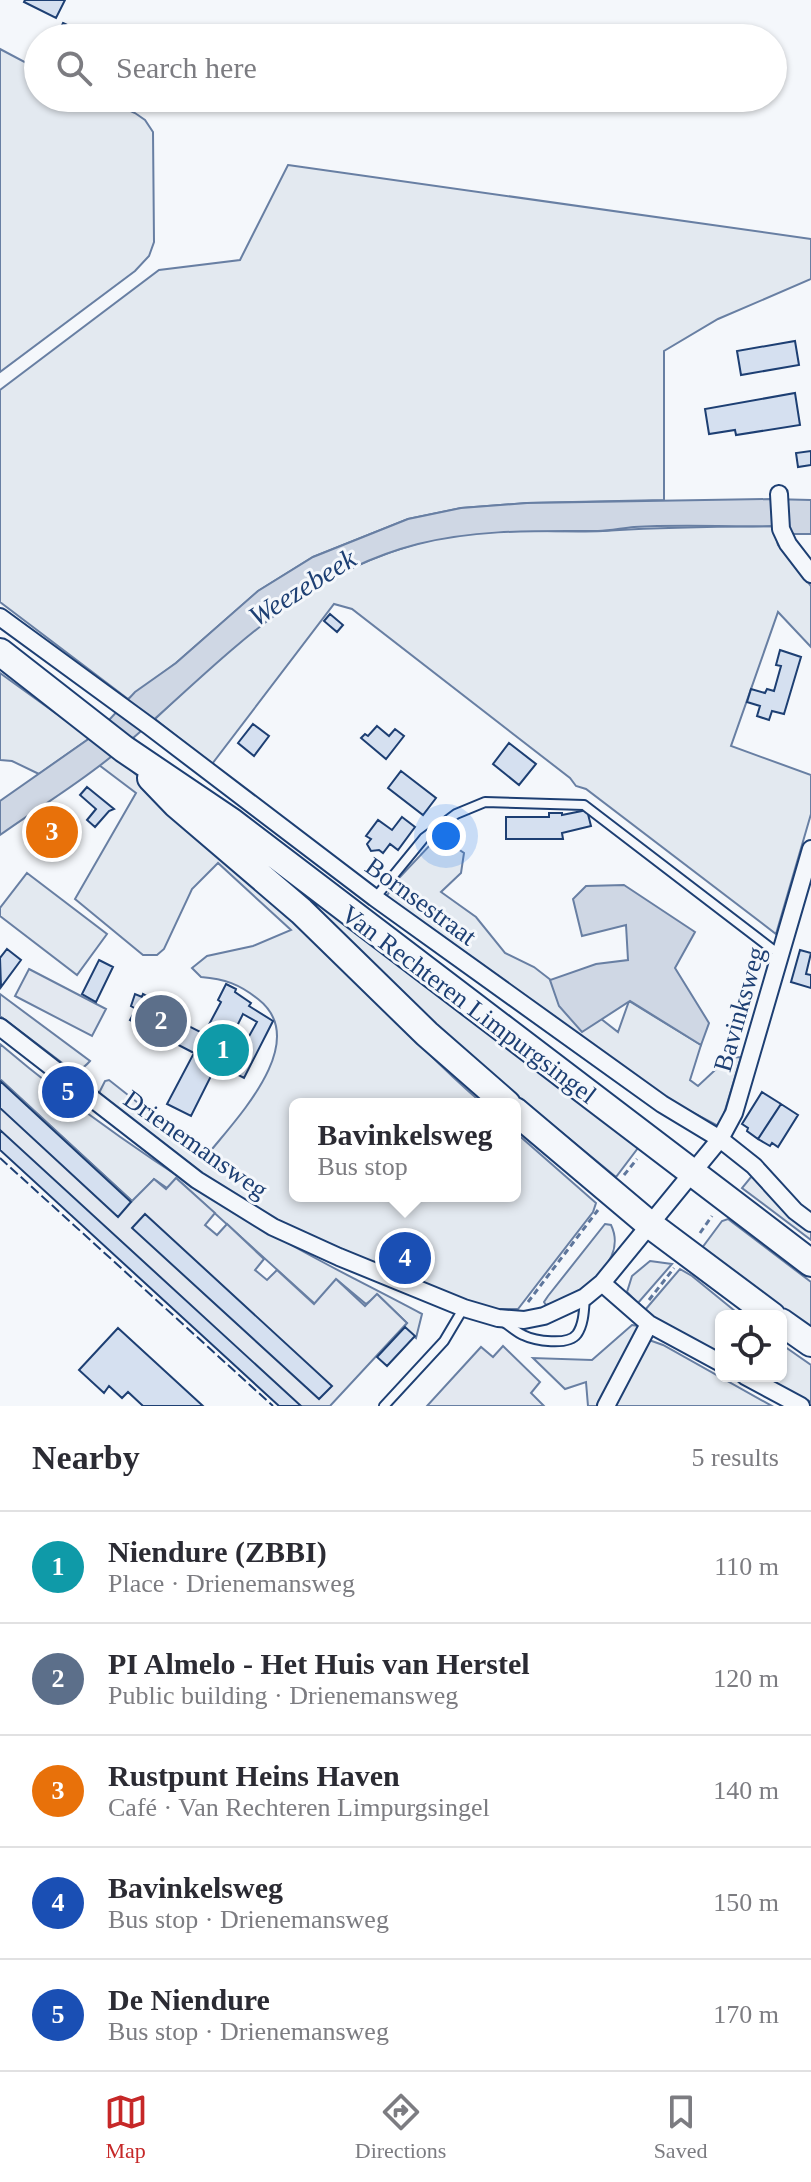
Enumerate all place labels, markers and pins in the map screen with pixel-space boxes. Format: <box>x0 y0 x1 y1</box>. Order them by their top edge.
pin: 3 <box>26 802 78 862</box>
pin: 2 <box>135 991 187 1051</box>
pin: 1 <box>197 1020 249 1080</box>
pin: 5 <box>42 1062 94 1122</box>
pin: 4 <box>379 1228 431 1288</box>

